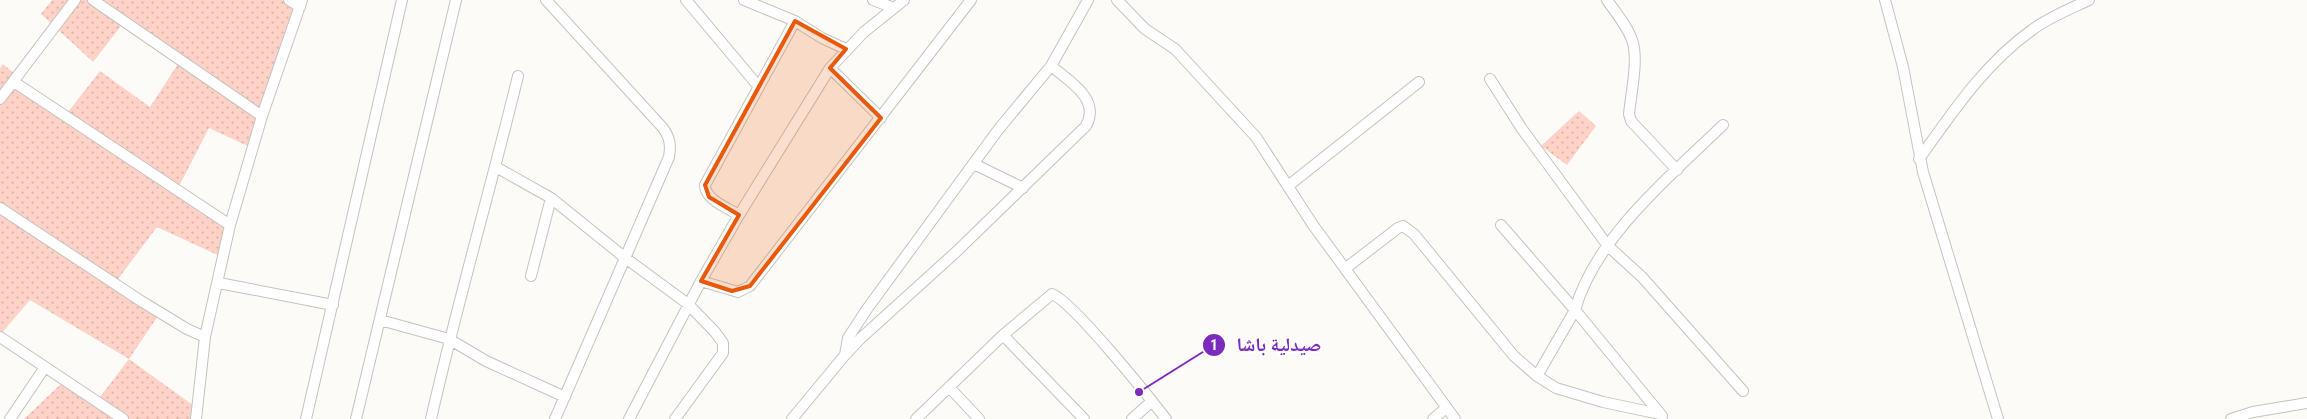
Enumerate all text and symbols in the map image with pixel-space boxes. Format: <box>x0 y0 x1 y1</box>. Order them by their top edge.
callout: صيدلية باشا <box>1201 328 1331 362</box>
text: صيدلية باشا <box>1237 333 1321 356</box>
text: 1 <box>1210 336 1218 354</box>

